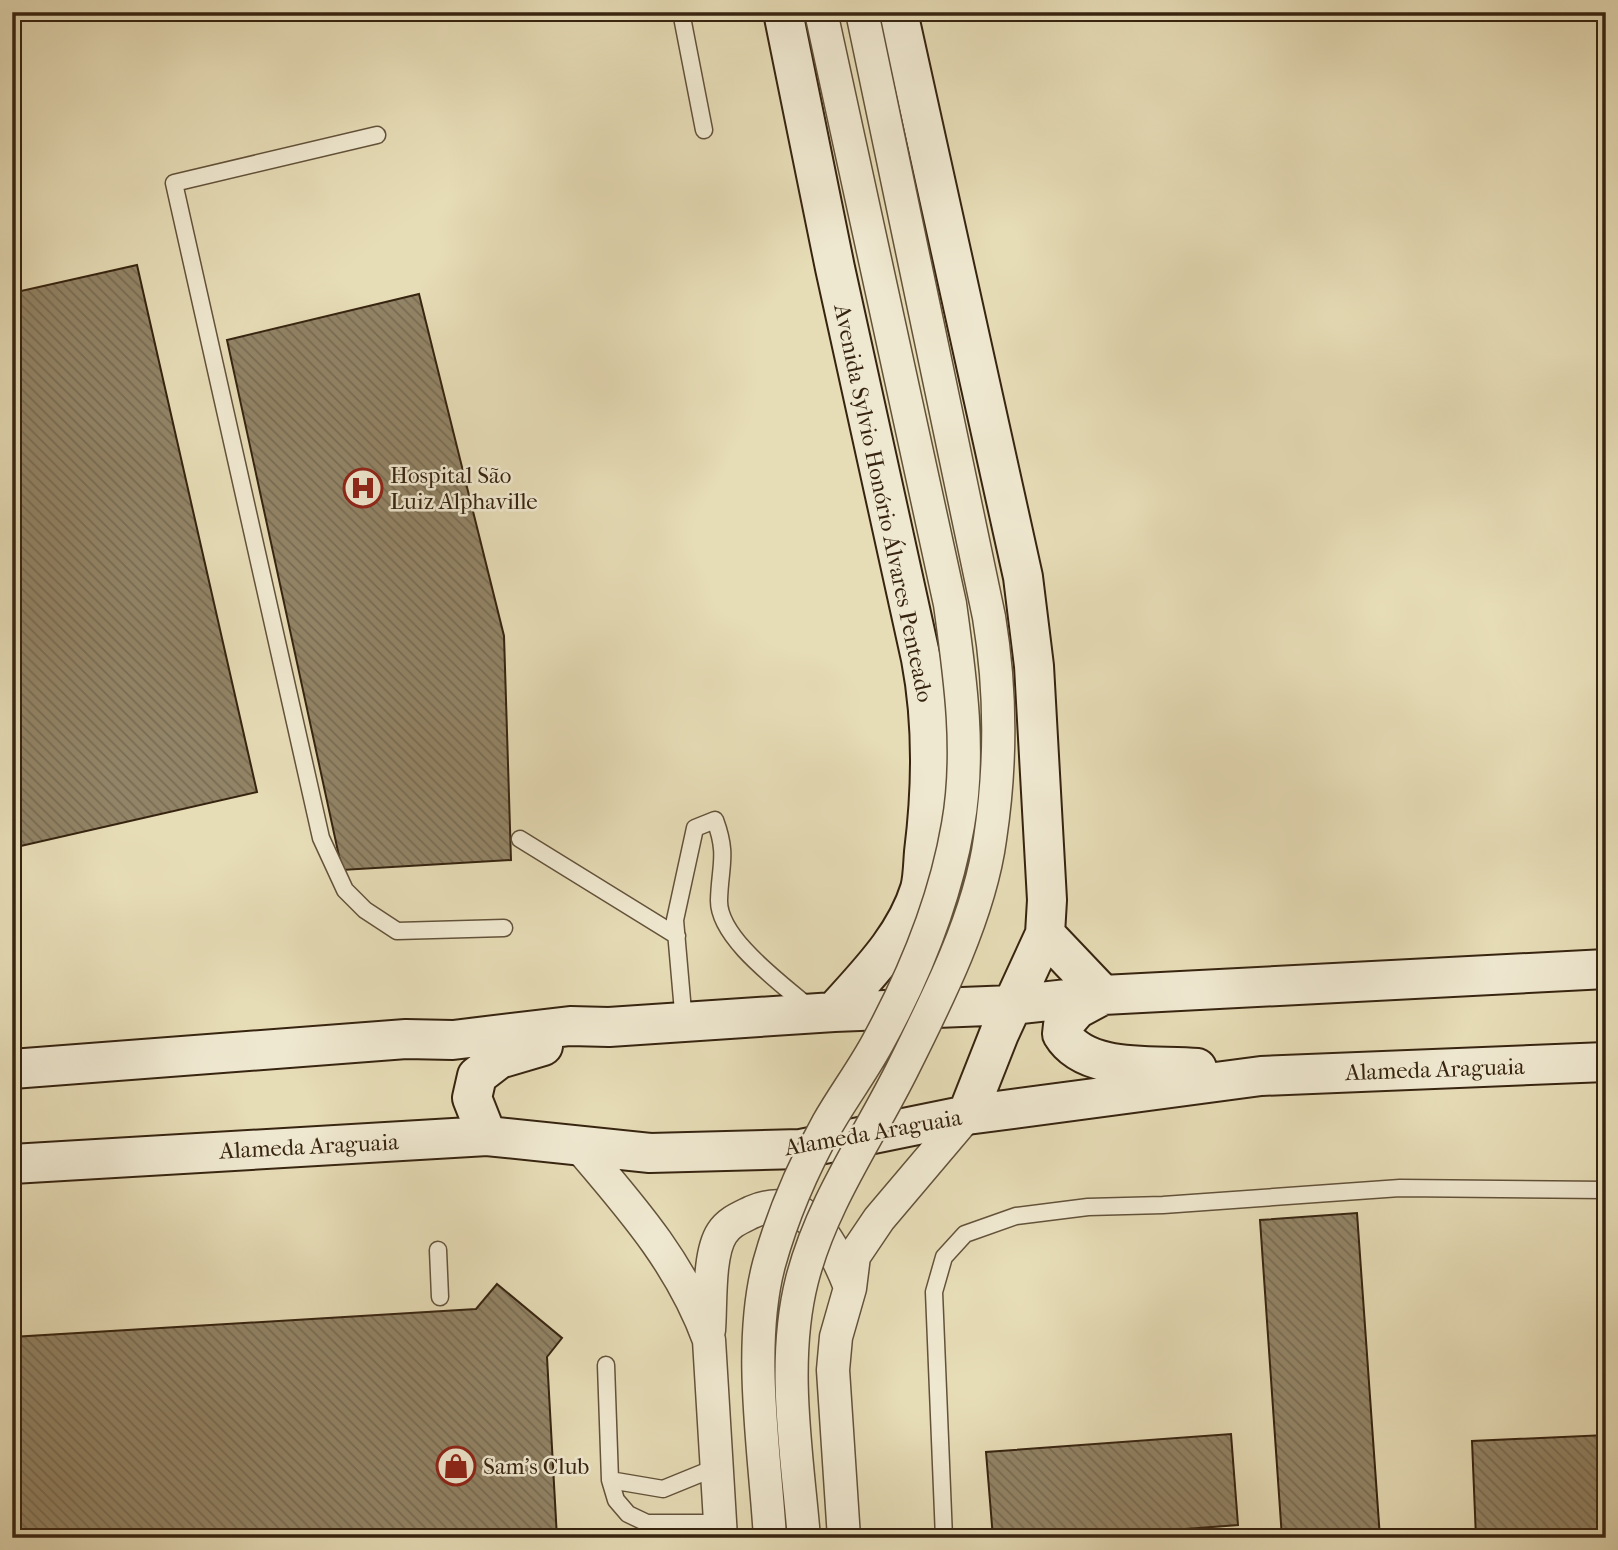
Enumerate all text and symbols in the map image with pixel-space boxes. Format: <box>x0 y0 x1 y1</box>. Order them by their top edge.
street label: Avenida Sylvio Honório Álvares Penteado <box>828 301 939 705</box>
place label: Hospital São Luiz Alphaville <box>390 462 538 515</box>
hospital icon: Hospital São Luiz Alphaville <box>342 467 384 509</box>
street label: Alameda Araguaia <box>1344 1053 1526 1086</box>
street label: Alameda Araguaia <box>781 1104 964 1162</box>
street label: Alameda Araguaia <box>218 1128 400 1165</box>
shop icon: Sam's Club <box>435 1445 477 1487</box>
place label: Sam's Club <box>483 1453 589 1480</box>

